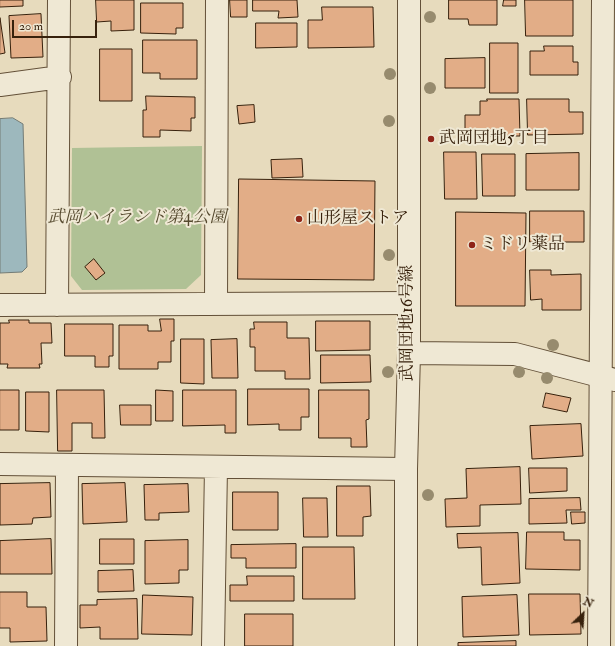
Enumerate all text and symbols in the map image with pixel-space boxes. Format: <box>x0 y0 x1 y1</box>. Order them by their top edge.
scale bar <box>14 12 99 38</box>
text: 20 m <box>19 19 43 34</box>
place label: 武岡団地5丁目 <box>439 129 548 149</box>
marker: 武岡団地5丁目 <box>426 134 436 144</box>
park label: 武岡ハイランド第4公園 <box>47 208 227 228</box>
place label: 山形屋ストア <box>307 209 409 229</box>
marker: 山形屋ストア <box>294 214 304 224</box>
place label: ミドリ薬品 <box>480 235 565 255</box>
marker: ミドリ薬品 <box>467 240 477 250</box>
street label: 武岡団地16号線 <box>398 265 418 381</box>
north arrow <box>563 594 603 634</box>
text: N <box>581 595 595 611</box>

